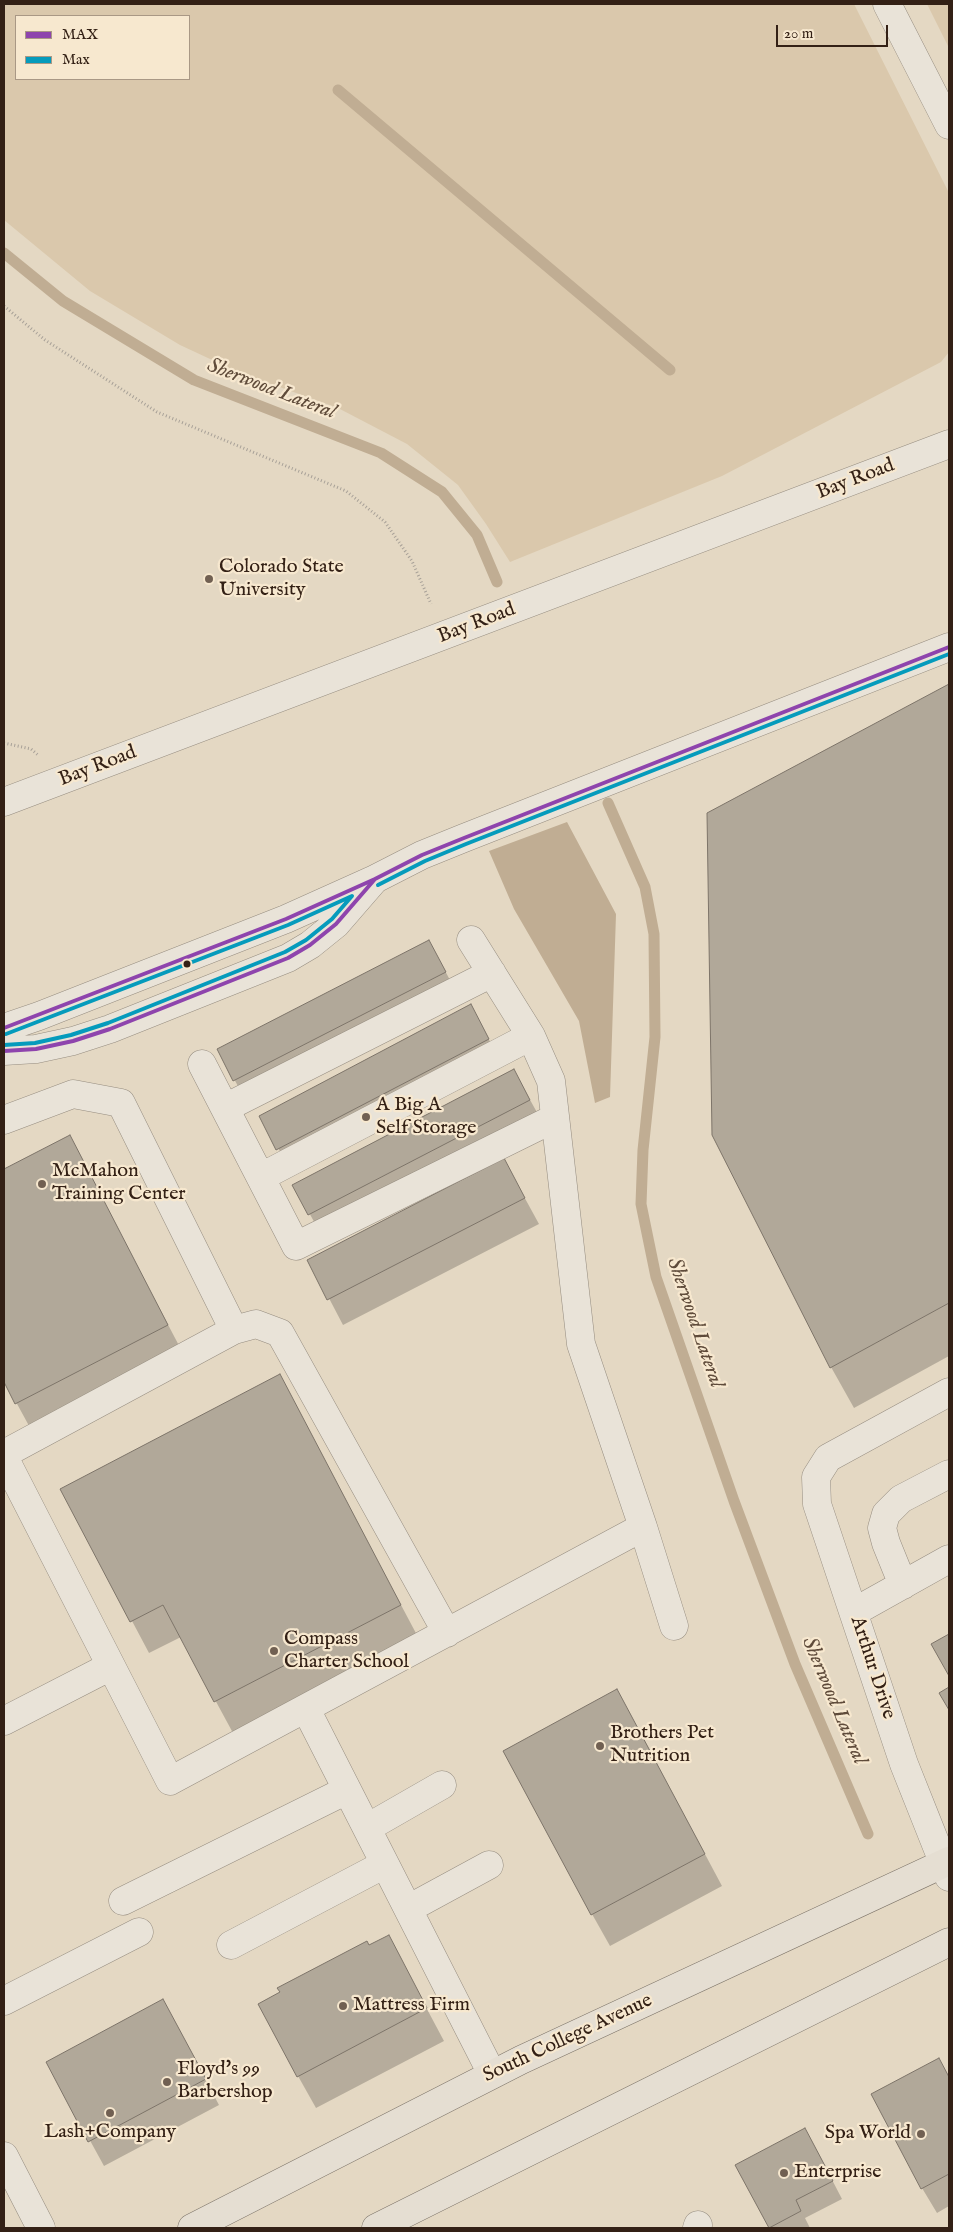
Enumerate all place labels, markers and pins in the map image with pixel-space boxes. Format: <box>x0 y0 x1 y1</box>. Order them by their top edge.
place label: Colorado State University <box>219 556 344 603</box>
marker: Colorado State University <box>203 573 215 585</box>
unlabelled marker <box>182 959 192 969</box>
place label: A Big A Self Storage <box>376 1094 476 1141</box>
marker: A Big A Self Storage <box>360 1111 372 1123</box>
place label: McMahon Training Center <box>52 1160 186 1207</box>
marker: McMahon Training Center <box>36 1178 48 1190</box>
place label: Compass Charter School <box>284 1628 409 1675</box>
marker: Compass Charter School <box>268 1645 280 1657</box>
place label: Brothers Pet Nutrition <box>610 1722 714 1769</box>
marker: Brothers Pet Nutrition <box>594 1740 606 1752</box>
place label: Mattress Firm <box>353 1994 470 2018</box>
marker: Mattress Firm <box>337 2000 349 2012</box>
place label: Floyd's 99 Barbershop <box>177 2058 273 2105</box>
marker: Floyd's 99 Barbershop <box>161 2076 173 2088</box>
marker: Lash+Company <box>104 2107 116 2119</box>
place label: Lash+Company <box>44 2121 176 2145</box>
place label: Spa World <box>825 2122 911 2146</box>
marker: Spa World <box>915 2128 927 2140</box>
place label: Enterprise <box>794 2161 882 2185</box>
marker: Enterprise <box>778 2167 790 2179</box>

